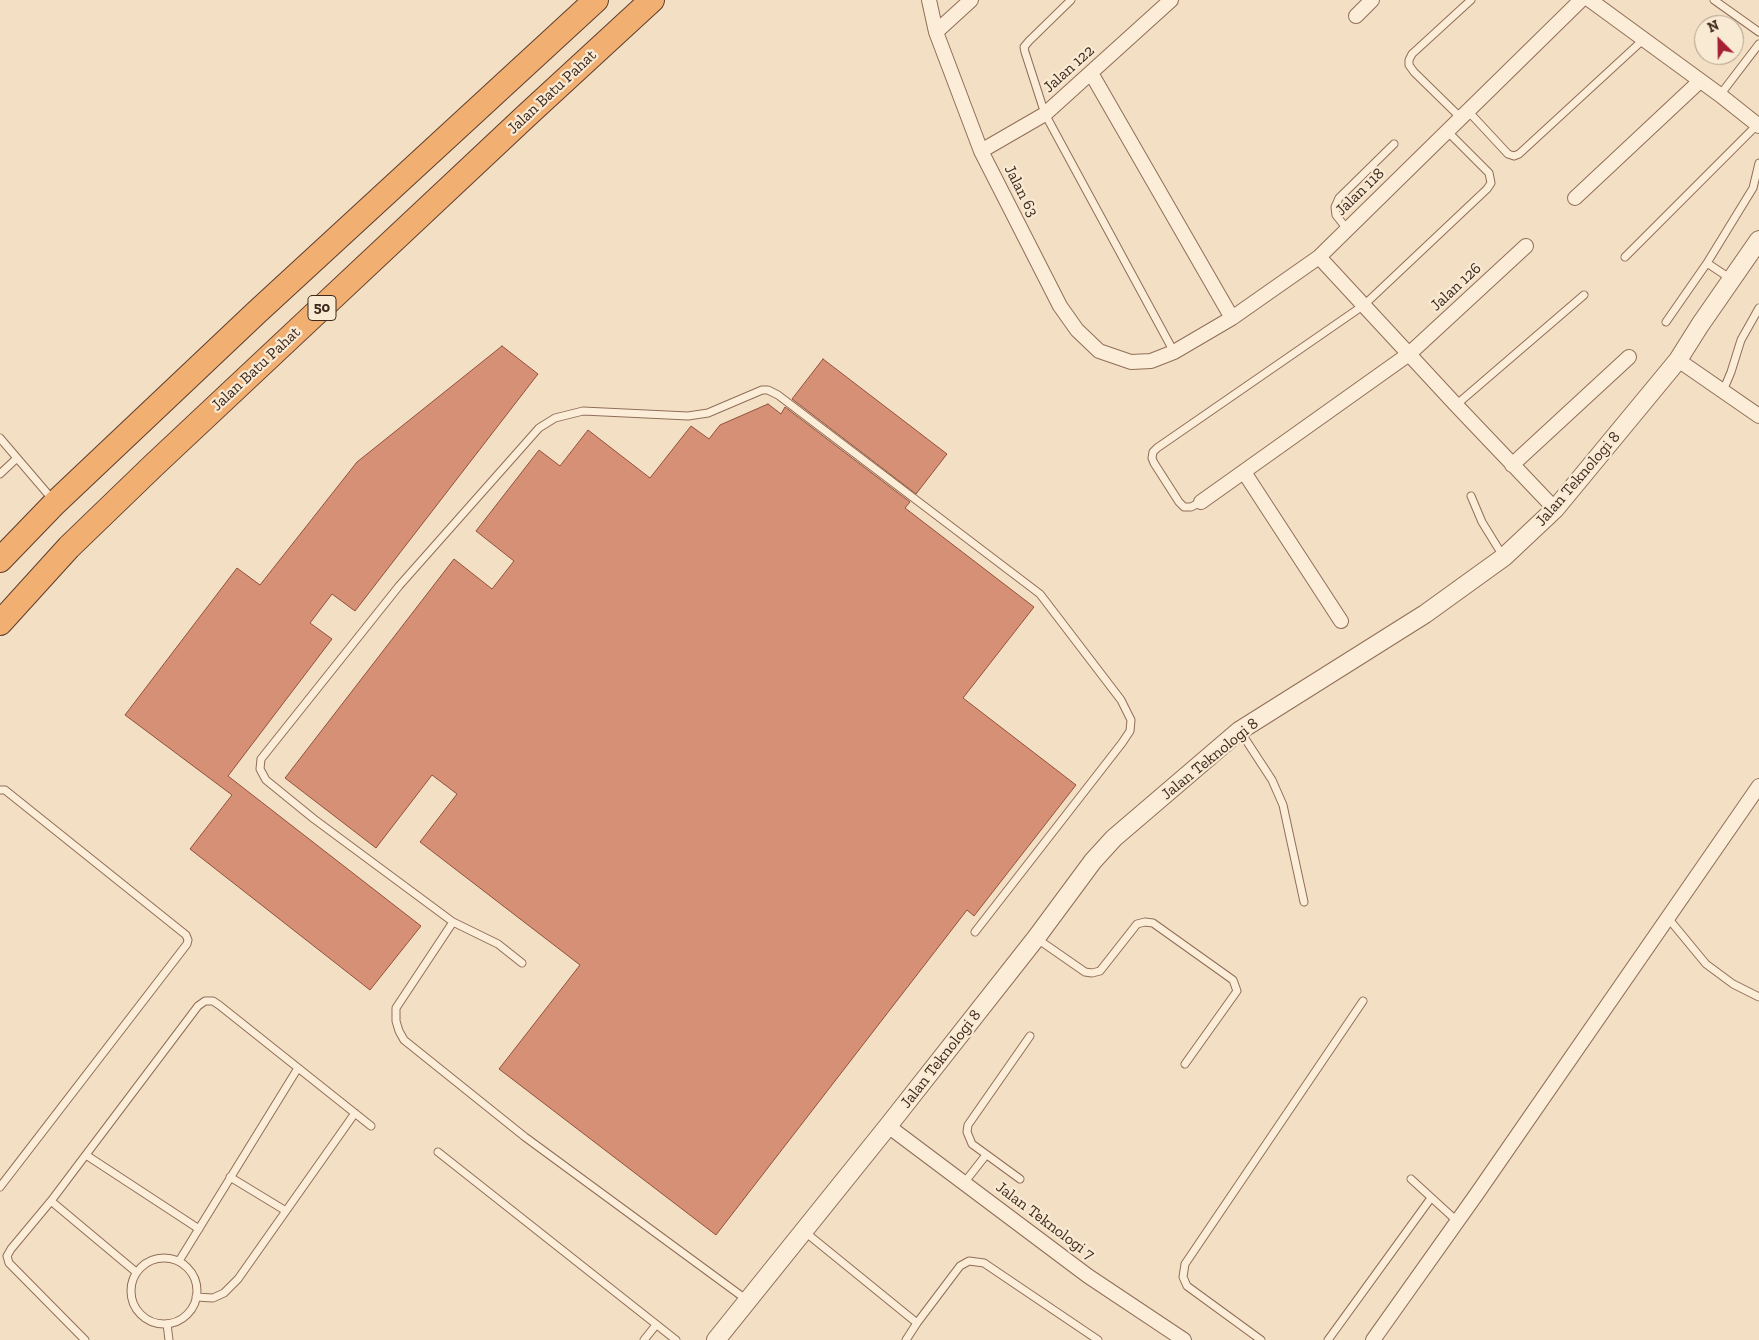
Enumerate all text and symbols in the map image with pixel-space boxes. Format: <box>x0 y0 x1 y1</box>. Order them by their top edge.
north arrow <box>1694 15 1744 65</box>
text: N <box>1705 17 1722 37</box>
street label: Jalan 122 <box>1040 41 1098 97</box>
street label: Jalan Batu Pahat <box>503 46 601 138</box>
street label: Jalan 63 <box>1000 162 1042 220</box>
street label: Jalan 118 <box>1332 164 1388 220</box>
street label: Jalan 126 <box>1427 259 1485 315</box>
road number: 50 <box>308 296 336 320</box>
street label: Jalan Batu Pahat <box>207 323 305 415</box>
street label: Jalan Teknologi 8 <box>1532 428 1624 530</box>
street label: Jalan Teknologi 8 <box>1158 714 1262 804</box>
street label: Jalan Teknologi 8 <box>897 1006 985 1112</box>
street label: Jalan Teknologi 7 <box>992 1178 1098 1264</box>

